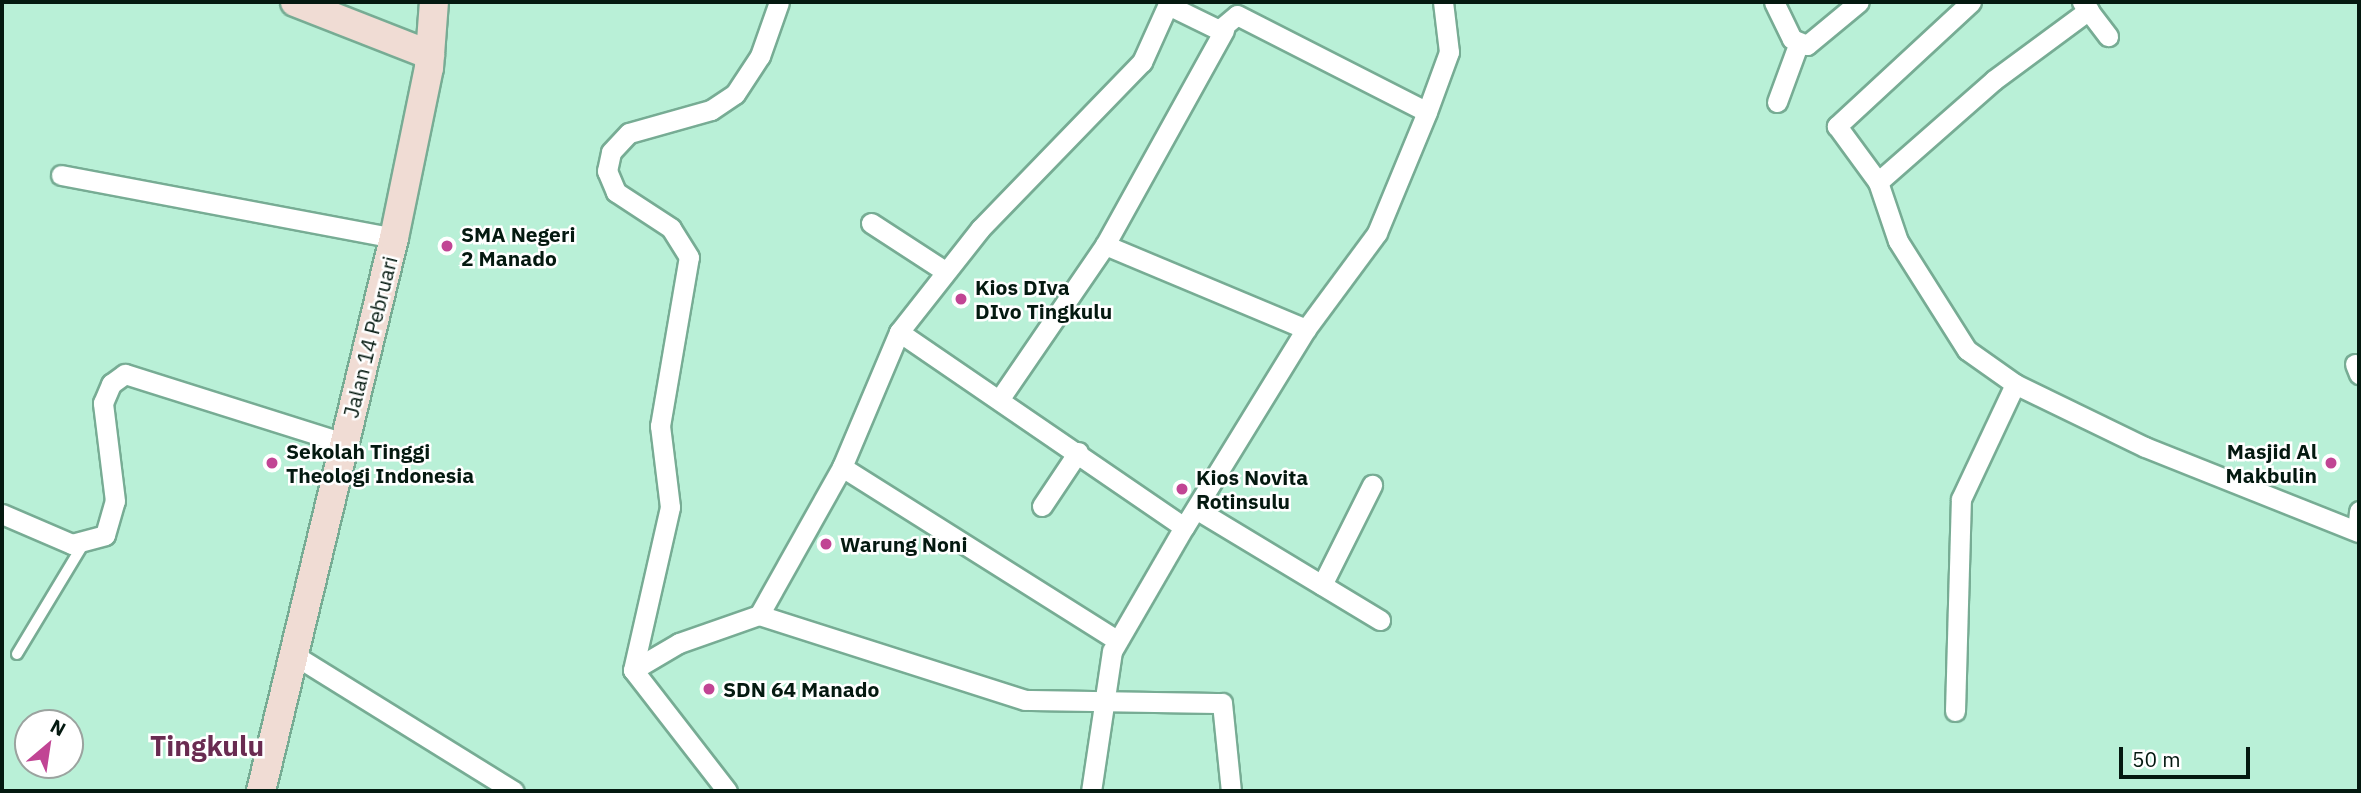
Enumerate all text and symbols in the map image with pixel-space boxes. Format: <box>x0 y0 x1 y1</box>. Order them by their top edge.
place label: SMA Negeri 2 Manado <box>461 221 575 271</box>
marker: SMA Negeri 2 Manado <box>439 238 455 254</box>
street label: Jalan 14 Pebruari <box>338 254 402 420</box>
place label: Kios DIva DIvo Tingkulu <box>975 274 1112 324</box>
marker: Kios DIva DIvo Tingkulu <box>953 291 969 307</box>
place label: Sekolah Tinggi Theologi Indonesia <box>286 438 474 488</box>
place label: Masjid Al Makbulin <box>2226 438 2317 488</box>
marker: Sekolah Tinggi Theologi Indonesia <box>264 455 280 471</box>
marker: Masjid Al Makbulin <box>2323 455 2339 471</box>
place label: Kios Novita Rotinsulu <box>1196 464 1308 514</box>
marker: Kios Novita Rotinsulu <box>1174 481 1190 497</box>
place label: Warung Noni <box>840 531 967 557</box>
marker: Warung Noni <box>818 536 834 552</box>
place label: SDN 64 Manado <box>723 676 879 702</box>
marker: SDN 64 Manado <box>701 681 717 697</box>
north arrow <box>14 709 84 779</box>
text: N <box>46 714 70 741</box>
district label: Tingkulu <box>150 729 264 763</box>
scale bar <box>2123 734 2254 778</box>
text: 50 m <box>2132 745 2181 773</box>

